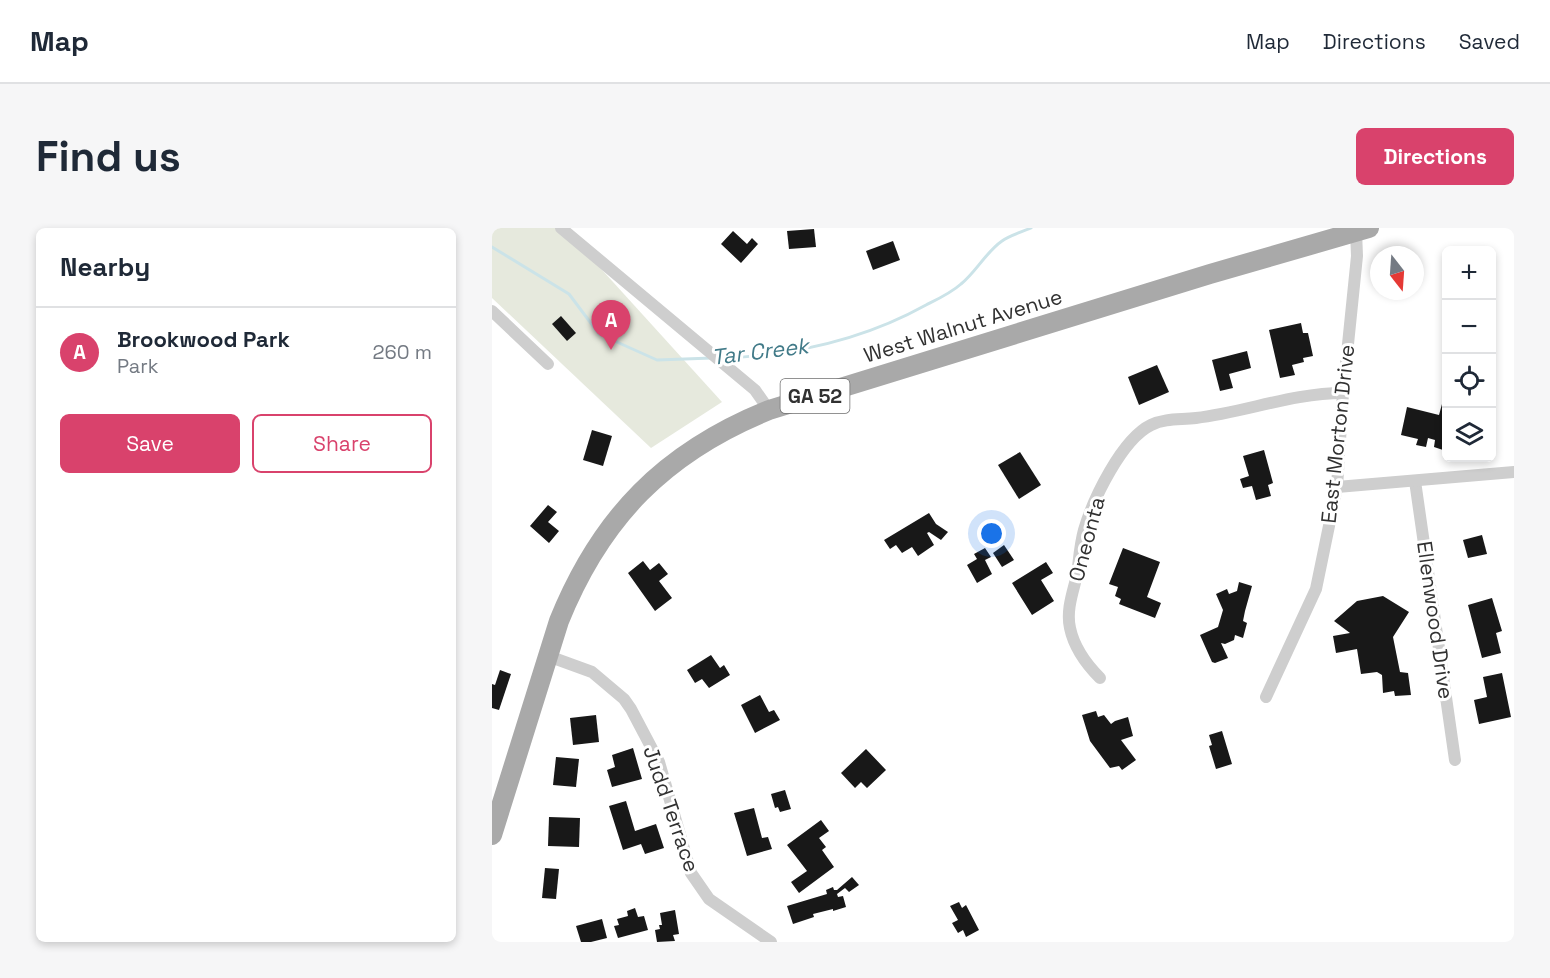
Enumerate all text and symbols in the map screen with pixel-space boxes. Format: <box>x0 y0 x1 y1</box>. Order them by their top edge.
text: Map <box>30 23 89 59</box>
text: Map <box>1246 28 1290 55</box>
text: Directions <box>1323 28 1426 55</box>
text: Saved <box>1459 28 1520 55</box>
button: Directions <box>1356 128 1514 185</box>
text: Find us <box>36 130 181 183</box>
north arrow <box>1370 246 1424 300</box>
map controls <box>1442 246 1496 462</box>
button: + <box>1442 246 1496 300</box>
text: Nearby <box>60 250 150 284</box>
street label: West Walnut Avenue <box>860 282 1065 369</box>
pin: A <box>592 300 630 350</box>
button: − <box>1442 300 1496 354</box>
text: Brookwood Park <box>117 325 290 353</box>
water label: Tar Creek <box>710 331 812 371</box>
text: A <box>73 339 86 365</box>
text: 260 m <box>373 339 432 365</box>
street label: East Morton Drive <box>1315 343 1360 525</box>
text: Park <box>117 353 159 379</box>
button: locate <box>1442 354 1496 408</box>
road number: GA 52 <box>780 379 850 413</box>
button: layers <box>1442 408 1496 462</box>
button: Save <box>60 414 240 473</box>
button: Share <box>252 414 432 473</box>
street label: Oneonta <box>1062 494 1111 584</box>
your location <box>977 519 1006 548</box>
street label: Ellenwood Drive <box>1411 539 1460 701</box>
street label: Judd Terrace <box>637 742 706 875</box>

